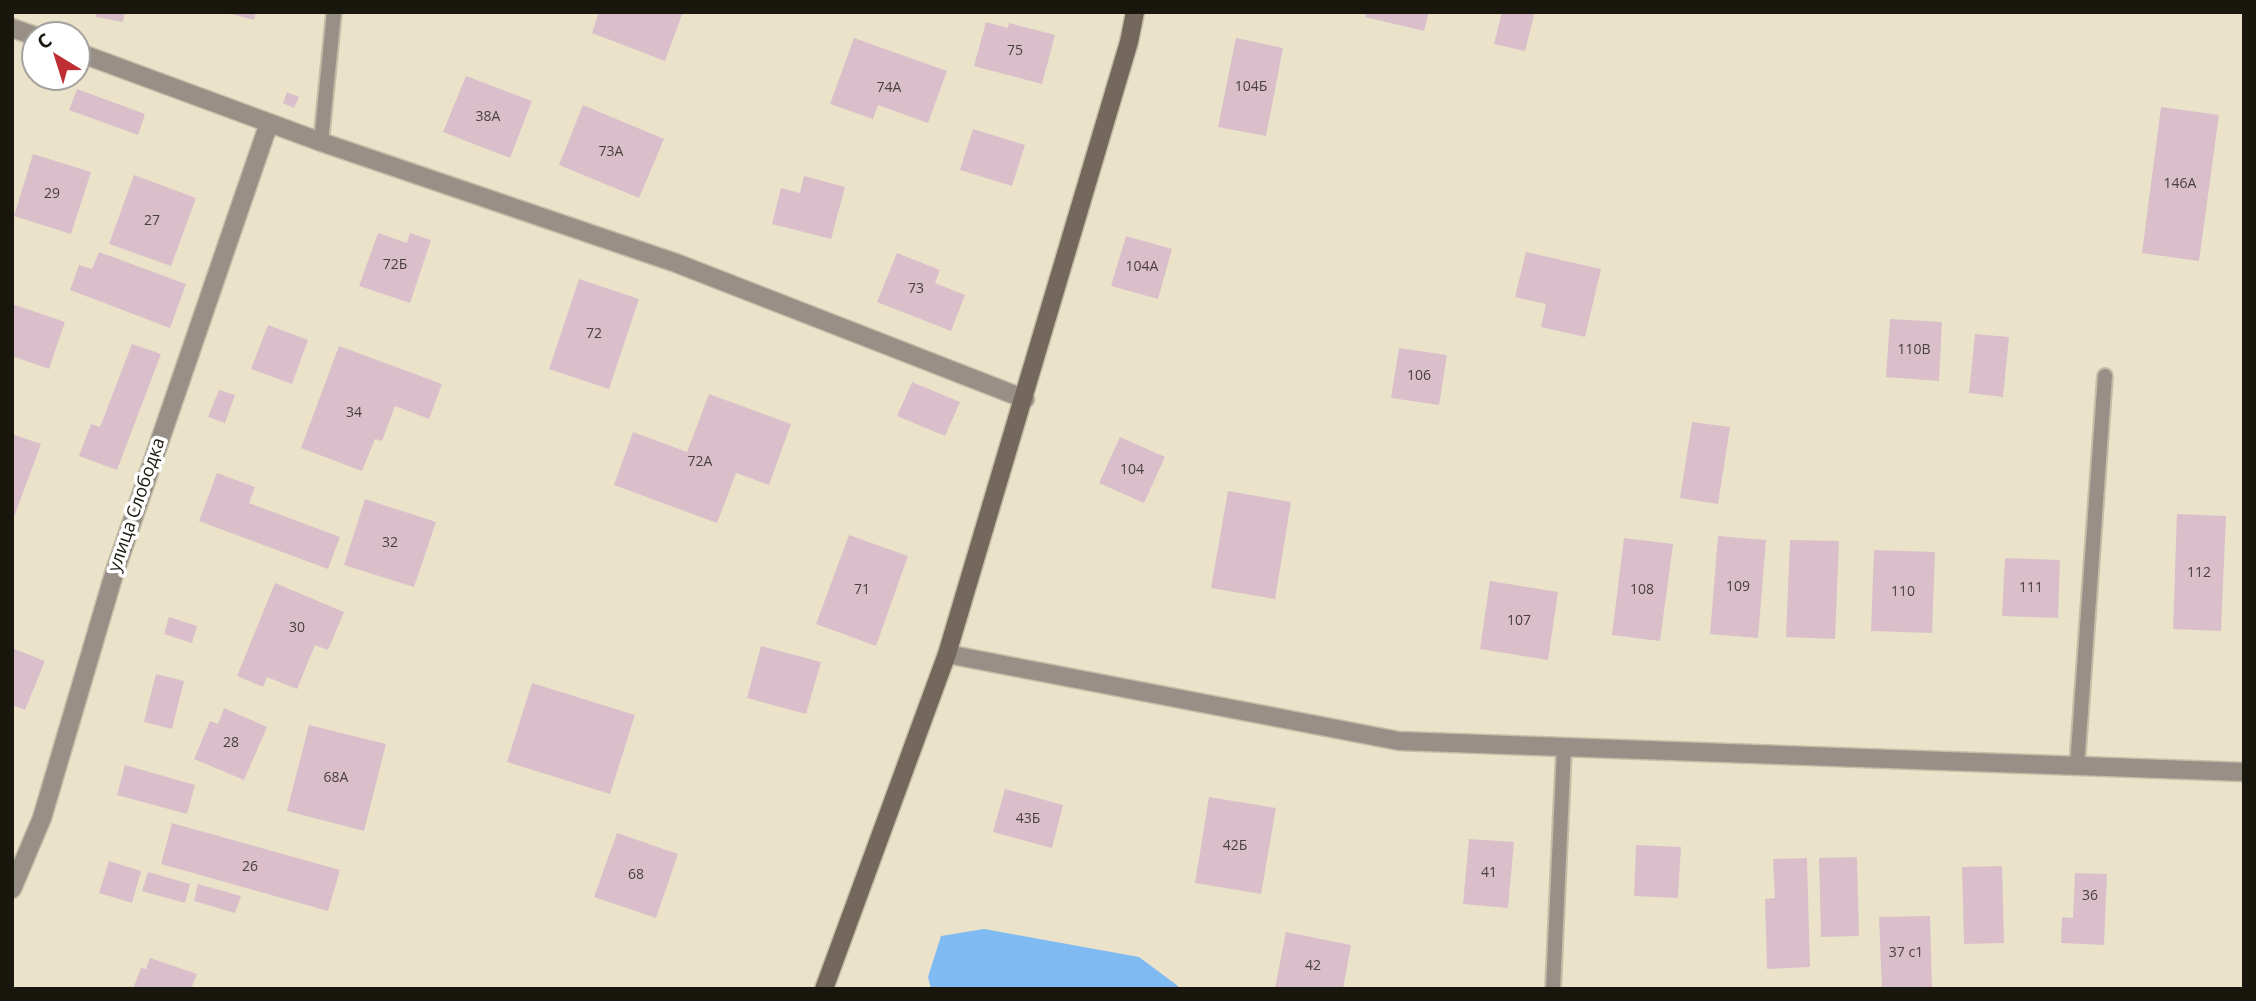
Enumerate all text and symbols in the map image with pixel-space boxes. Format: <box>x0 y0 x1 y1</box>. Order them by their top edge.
north arrow <box>21 21 91 91</box>
text: С <box>32 27 57 55</box>
house number: 75 <box>1007 43 1023 59</box>
house number: 104Б <box>1235 79 1267 95</box>
house number: 74А <box>877 80 901 96</box>
house number: 38А <box>476 109 500 125</box>
house number: 73А <box>599 144 623 160</box>
house number: 146А <box>2164 176 2196 192</box>
house number: 29 <box>44 186 60 202</box>
house number: 27 <box>144 213 160 229</box>
house number: 72Б <box>383 257 407 273</box>
house number: 104А <box>1126 259 1158 275</box>
house number: 73 <box>908 281 924 297</box>
house number: 72 <box>586 326 602 342</box>
house number: 110В <box>1897 342 1931 358</box>
house number: 106 <box>1407 368 1431 384</box>
house number: 34 <box>346 405 362 421</box>
street label: улица Слободка <box>104 435 170 575</box>
house number: 72А <box>688 454 712 470</box>
house number: 104 <box>1120 462 1144 478</box>
house number: 32 <box>382 535 398 551</box>
house number: 112 <box>2187 565 2211 581</box>
house number: 109 <box>1726 579 1750 595</box>
house number: 111 <box>2019 580 2043 596</box>
house number: 71 <box>854 582 870 598</box>
house number: 108 <box>1630 582 1654 598</box>
house number: 110 <box>1891 584 1915 600</box>
house number: 107 <box>1507 613 1531 629</box>
house number: 30 <box>289 620 305 636</box>
house number: 28 <box>223 735 239 751</box>
house number: 68А <box>324 770 348 786</box>
house number: 43Б <box>1016 811 1040 827</box>
house number: 42Б <box>1223 838 1247 854</box>
house number: 26 <box>242 859 258 875</box>
house number: 41 <box>1481 865 1497 881</box>
house number: 68 <box>628 867 644 883</box>
house number: 36 <box>2082 888 2098 904</box>
house number: 37 с1 <box>1889 945 1923 961</box>
house number: 42 <box>1305 958 1321 974</box>

